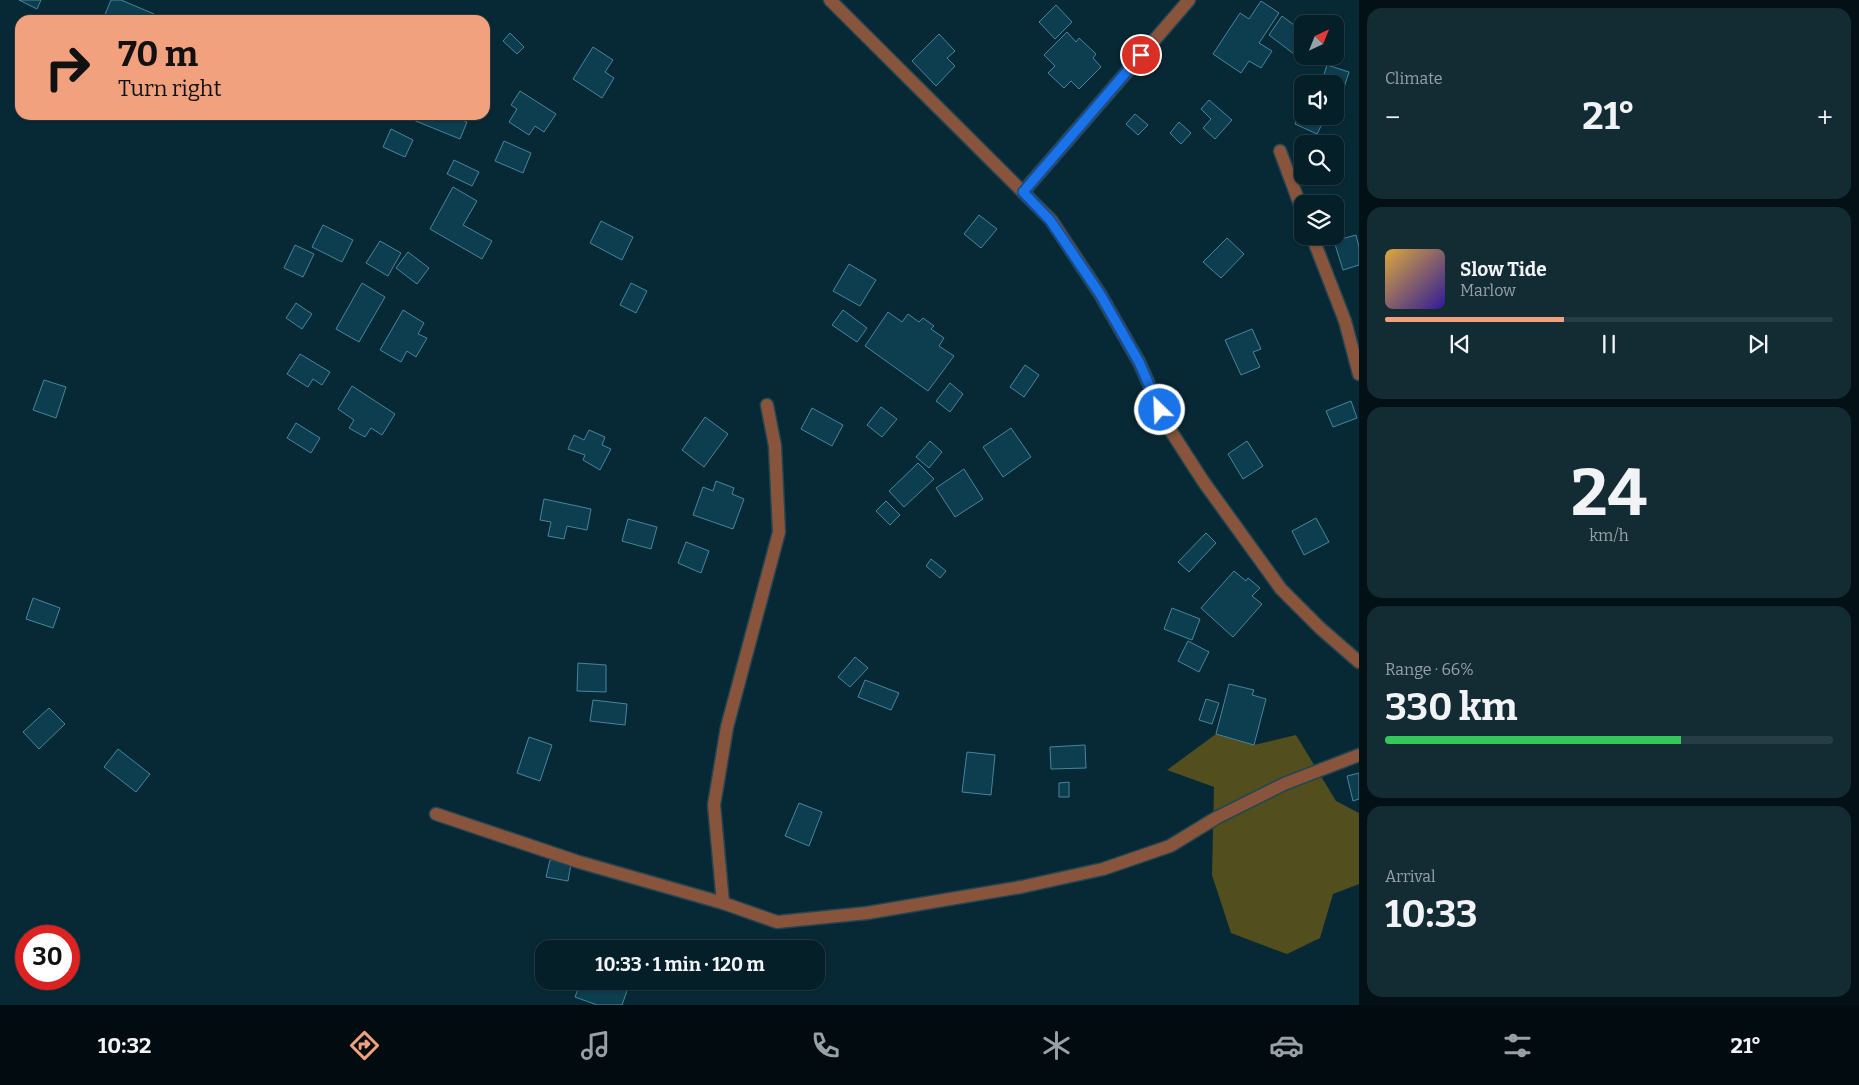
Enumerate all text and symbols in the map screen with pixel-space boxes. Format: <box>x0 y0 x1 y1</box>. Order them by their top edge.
north arrow <box>1294 15 1344 65</box>
map controls <box>1294 15 1344 245</box>
text: 70 m <box>118 33 198 75</box>
pin <box>1120 34 1162 76</box>
icon: right <box>35 35 100 100</box>
icon: arrive <box>1127 41 1155 69</box>
text: Climate <box>1385 69 1443 88</box>
text: Turn right <box>118 75 221 102</box>
button: sound <box>1294 75 1344 125</box>
text: 21° <box>1582 93 1635 139</box>
text: − <box>1385 101 1400 134</box>
text: + <box>1817 101 1833 134</box>
button: search <box>1294 135 1344 185</box>
button: layers <box>1294 195 1344 245</box>
text: Slow Tide <box>1460 258 1547 281</box>
text: Marlow <box>1460 281 1516 300</box>
icon: previous <box>1446 330 1474 358</box>
icon: pause <box>1595 330 1623 358</box>
icon: next <box>1744 330 1772 358</box>
position arrow <box>1133 383 1185 435</box>
text: 24 <box>1571 454 1647 532</box>
text: km/h <box>1589 526 1629 545</box>
text: Range · 66% <box>1385 660 1474 679</box>
text: 330 km <box>1385 684 1517 730</box>
text: Arrival <box>1385 867 1436 886</box>
text: 10:33 <box>1385 891 1478 937</box>
speed limit sign: 30 <box>15 925 80 990</box>
text: 10:33 · 1 min · 120 m <box>595 953 765 976</box>
icon: directions <box>347 1028 382 1063</box>
icon: music <box>578 1028 613 1063</box>
icon: phone <box>808 1028 843 1063</box>
icon: climate <box>1039 1028 1074 1063</box>
icon: car <box>1269 1028 1304 1063</box>
icon: filters <box>1500 1028 1535 1063</box>
text: 10:32 <box>98 1032 151 1059</box>
text: 21° <box>1731 1032 1761 1059</box>

